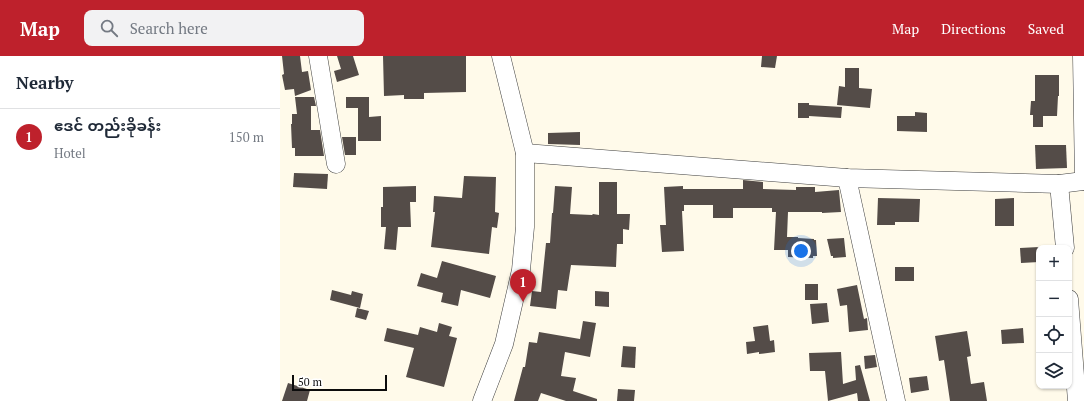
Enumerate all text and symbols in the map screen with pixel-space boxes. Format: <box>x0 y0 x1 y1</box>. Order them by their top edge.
search box <box>84 10 364 46</box>
text: Map <box>20 16 60 41</box>
icon: search <box>98 17 120 39</box>
text: Search here <box>130 18 208 38</box>
text: Map <box>892 19 919 38</box>
text: Directions <box>941 19 1006 38</box>
text: Saved <box>1028 19 1064 38</box>
text: Nearby <box>16 71 74 94</box>
text: ဧဒင် တည်းခိုခန်း <box>54 115 161 135</box>
text: 1 <box>25 128 33 146</box>
text: 150 m <box>229 128 264 146</box>
text: Hotel <box>54 144 86 162</box>
your location <box>791 241 811 261</box>
map controls <box>1036 245 1072 389</box>
button: + <box>1036 245 1072 281</box>
pin: 1 <box>510 269 536 302</box>
button: − <box>1036 281 1072 317</box>
button: locate <box>1036 317 1072 353</box>
button: layers <box>1036 353 1072 389</box>
scale bar <box>292 373 387 392</box>
text: 50 m <box>298 375 322 389</box>

